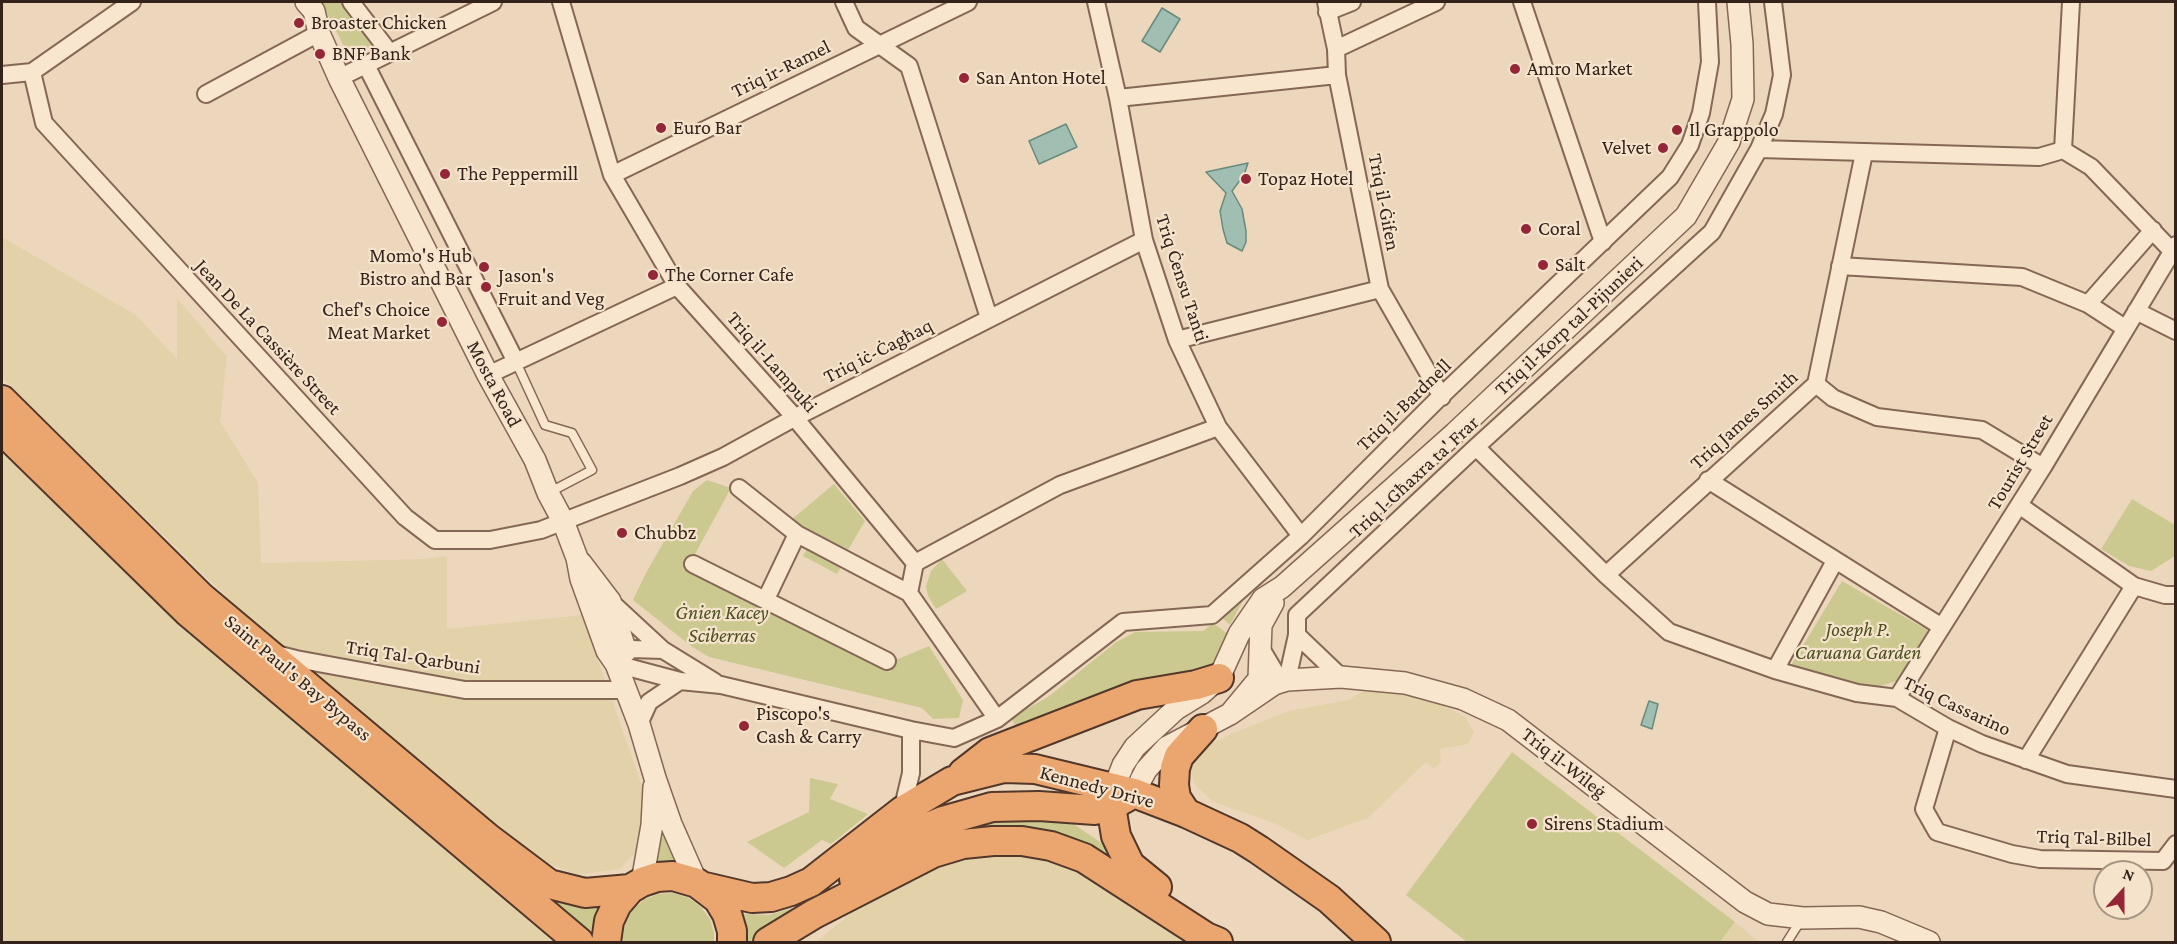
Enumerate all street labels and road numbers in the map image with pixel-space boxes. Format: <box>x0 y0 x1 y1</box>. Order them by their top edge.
street label: Triq ir-Ramel <box>728 35 834 103</box>
street label: Triq il-Ġifen <box>1363 151 1405 253</box>
street label: Triq Ċensu Tanti <box>1150 211 1214 345</box>
street label: Triq il-Korp tal-Pijunieri <box>1490 251 1648 401</box>
street label: Jean De La Cassière Street <box>190 254 346 420</box>
street label: Triq il-Lampuki <box>722 307 822 417</box>
street label: Triq iċ-Ċagħaq <box>820 313 936 389</box>
street label: Mosta Road <box>461 337 527 431</box>
street label: Triq il-Bardnell <box>1352 354 1456 456</box>
street label: Triq James Smith <box>1685 365 1803 475</box>
street label: Tourist Street <box>1982 410 2058 514</box>
street label: Triq l-Għaxra ta' Frar <box>1344 411 1484 543</box>
street label: Saint Paul's Bay Bypass <box>220 609 376 747</box>
street label: Triq Tal-Qarbuni <box>344 635 482 679</box>
street label: Triq Cassarino <box>1899 671 2015 741</box>
street label: Triq il-Wileġ <box>1517 722 1611 804</box>
street label: Kennedy Drive <box>1037 760 1157 814</box>
street label: Triq Tal-Bilbel <box>2036 824 2152 852</box>

